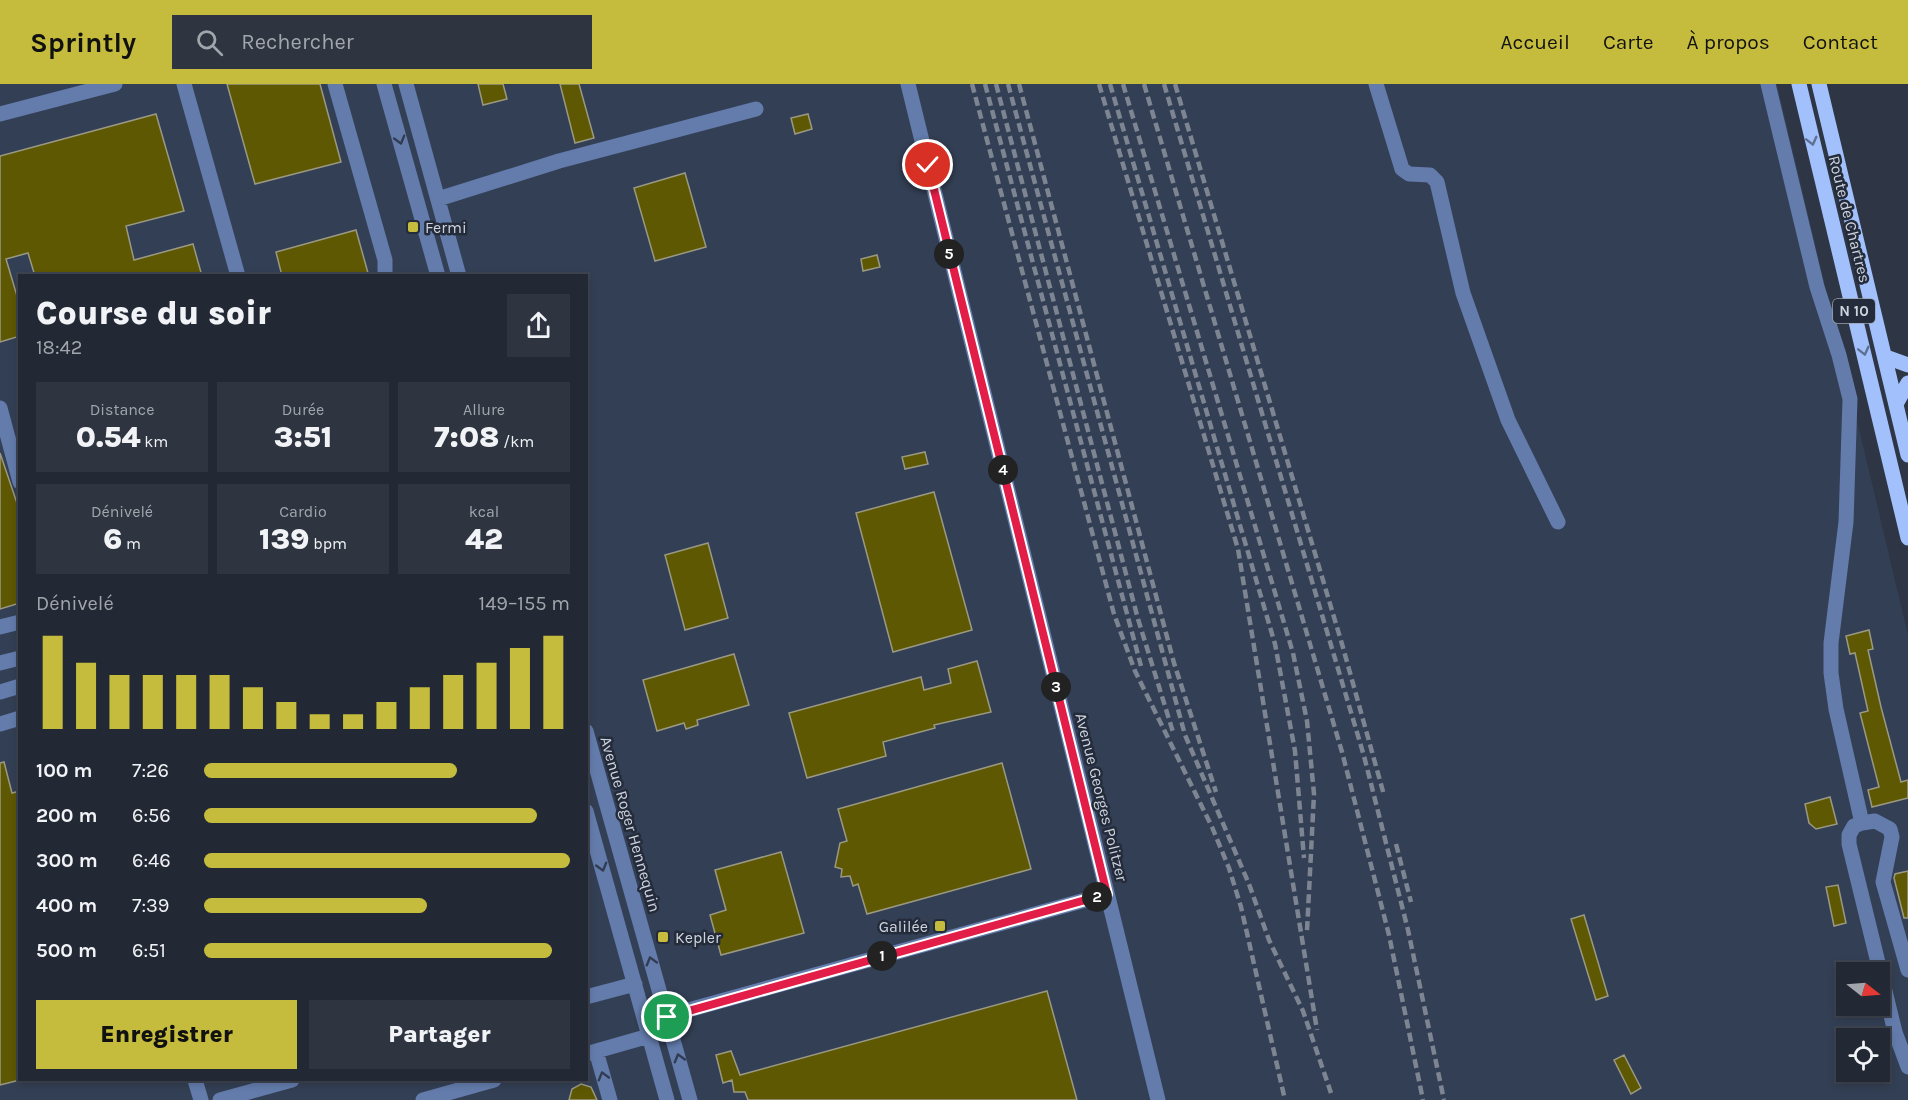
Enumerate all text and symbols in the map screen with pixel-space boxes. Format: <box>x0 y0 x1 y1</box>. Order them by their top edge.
search box <box>172 15 592 69</box>
text: Sprintly <box>30 26 136 59</box>
icon: search <box>193 26 226 59</box>
text: Rechercher <box>241 29 354 55</box>
text: Accueil <box>1501 30 1570 54</box>
text: Carte <box>1603 30 1654 54</box>
text: À propos <box>1687 30 1770 54</box>
text: Contact <box>1803 30 1878 54</box>
one-way arrow <box>393 134 405 145</box>
one-way arrow <box>1805 136 1818 146</box>
pin <box>902 139 953 190</box>
icon: check <box>911 148 944 181</box>
street label: Route de Chartres <box>1825 154 1874 285</box>
place label: Fermi <box>425 218 467 237</box>
marker: Fermi <box>406 220 420 234</box>
pin: 5 <box>934 239 964 269</box>
text: 5 <box>944 244 954 263</box>
text: Course du soir <box>36 294 271 332</box>
button: share <box>507 294 570 357</box>
road number: N 10 <box>1833 299 1875 323</box>
text: 18:42 <box>36 336 82 359</box>
one-way arrow <box>1856 345 1869 355</box>
text: Distance <box>90 400 154 419</box>
text: Durée <box>282 400 324 419</box>
text: Allure <box>463 400 505 419</box>
text: 0.54 <box>76 419 141 455</box>
text: 3:51 <box>274 419 332 455</box>
text: 7:08 <box>434 419 500 455</box>
text: km <box>141 432 168 451</box>
text: /km <box>500 432 534 451</box>
pin: 4 <box>988 455 1018 485</box>
text: 4 <box>998 460 1008 479</box>
text: Dénivelé <box>91 502 153 521</box>
text: Cardio <box>279 502 327 521</box>
text: kcal <box>469 502 499 521</box>
text: 6 <box>103 521 122 557</box>
text: 139 <box>259 521 309 557</box>
text: 42 <box>465 521 503 557</box>
text: m <box>122 534 141 553</box>
text: bpm <box>309 534 347 553</box>
text: Dénivelé <box>36 592 114 615</box>
text: 149–155 m <box>479 592 570 615</box>
pin: 3 <box>1041 672 1071 702</box>
text: 3 <box>1051 677 1061 696</box>
street label: Avenue Georges Politzer <box>1071 711 1132 884</box>
street label: Avenue Roger Hennequin <box>596 734 665 914</box>
text: 100 m <box>36 759 92 782</box>
text: 7:26 <box>132 759 169 782</box>
text: 200 m <box>36 804 97 827</box>
text: 6:56 <box>132 804 171 827</box>
text: 300 m <box>36 849 98 872</box>
text: 6:46 <box>132 849 171 872</box>
one-way arrow <box>595 861 607 872</box>
pin: 2 <box>1082 882 1112 912</box>
text: 2 <box>1092 887 1102 906</box>
text: 400 m <box>36 894 97 917</box>
text: 7:39 <box>132 894 169 917</box>
place label: Galilée <box>879 917 928 936</box>
marker: Galilée <box>933 919 947 933</box>
place label: Kepler <box>675 928 721 947</box>
marker: Kepler <box>656 930 670 944</box>
text: 500 m <box>36 939 97 962</box>
text: 6:51 <box>132 939 166 962</box>
pin: 1 <box>867 941 897 971</box>
text: 1 <box>879 946 885 965</box>
one-way arrow <box>646 956 658 967</box>
north arrow <box>1836 962 1890 1016</box>
map controls <box>1836 962 1890 1082</box>
pin <box>641 991 692 1042</box>
button: Enregistrer <box>36 1000 297 1069</box>
button: Partager <box>309 1000 570 1069</box>
icon: arrive <box>650 1000 683 1033</box>
button: locate <box>1836 1028 1890 1082</box>
one-way arrow <box>674 1054 686 1064</box>
one-way arrow <box>598 1071 610 1082</box>

